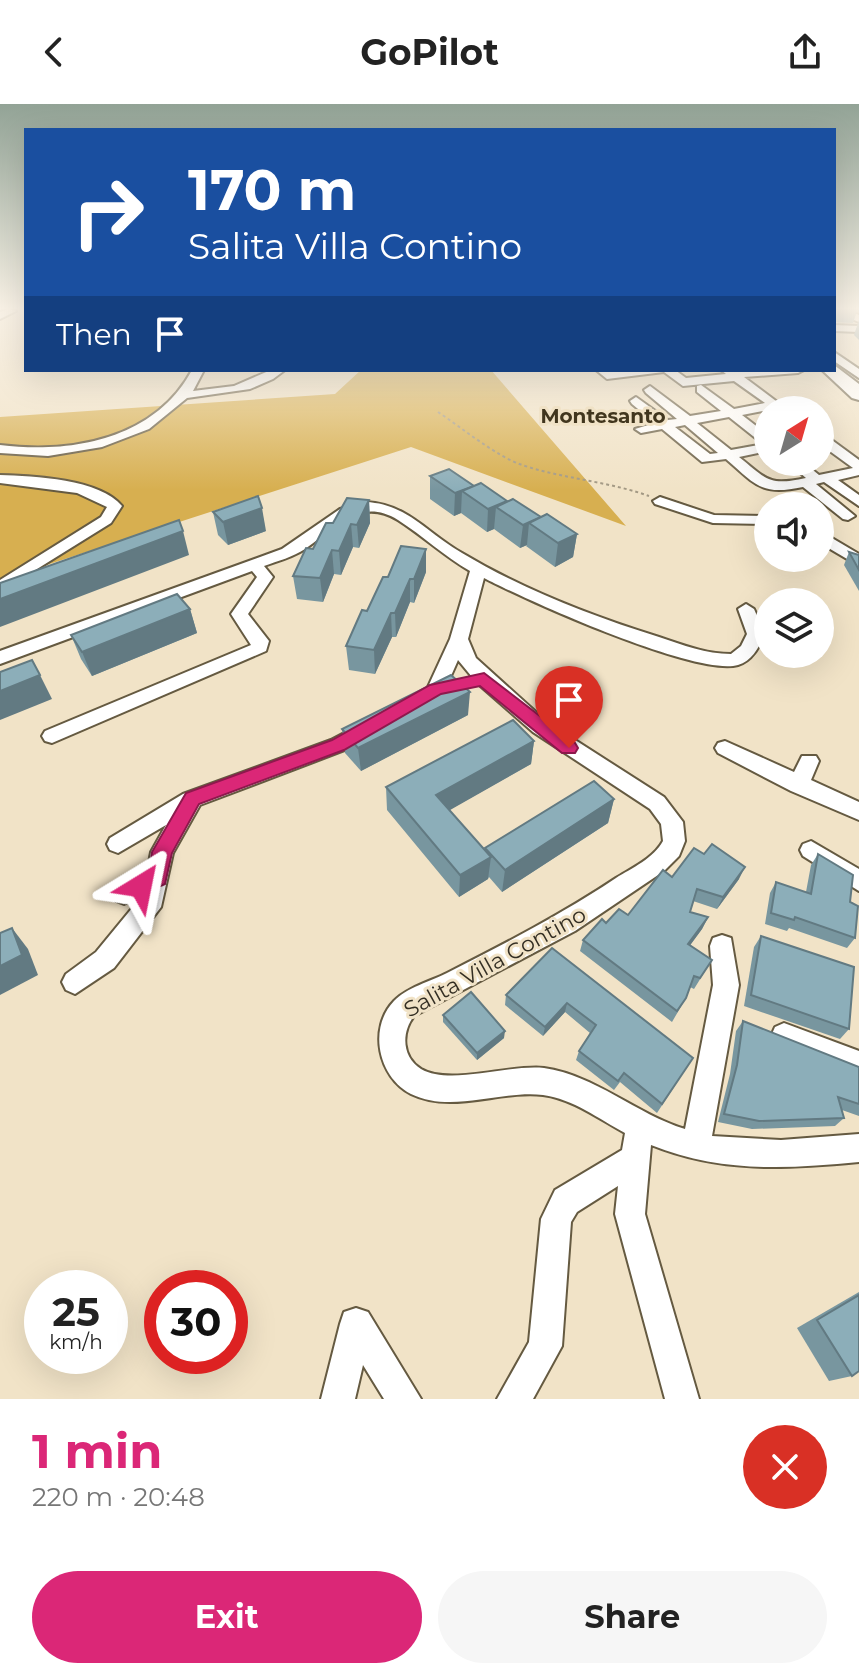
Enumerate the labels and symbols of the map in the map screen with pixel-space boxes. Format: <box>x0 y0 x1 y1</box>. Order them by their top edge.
north arrow <box>754 396 834 476</box>
district label: Montesanto <box>540 404 666 428</box>
pin <box>535 666 603 748</box>
position arrow <box>99 844 183 928</box>
street label: Salita Villa Contino <box>399 901 591 1023</box>
speed limit sign: 30 <box>144 1270 248 1374</box>

